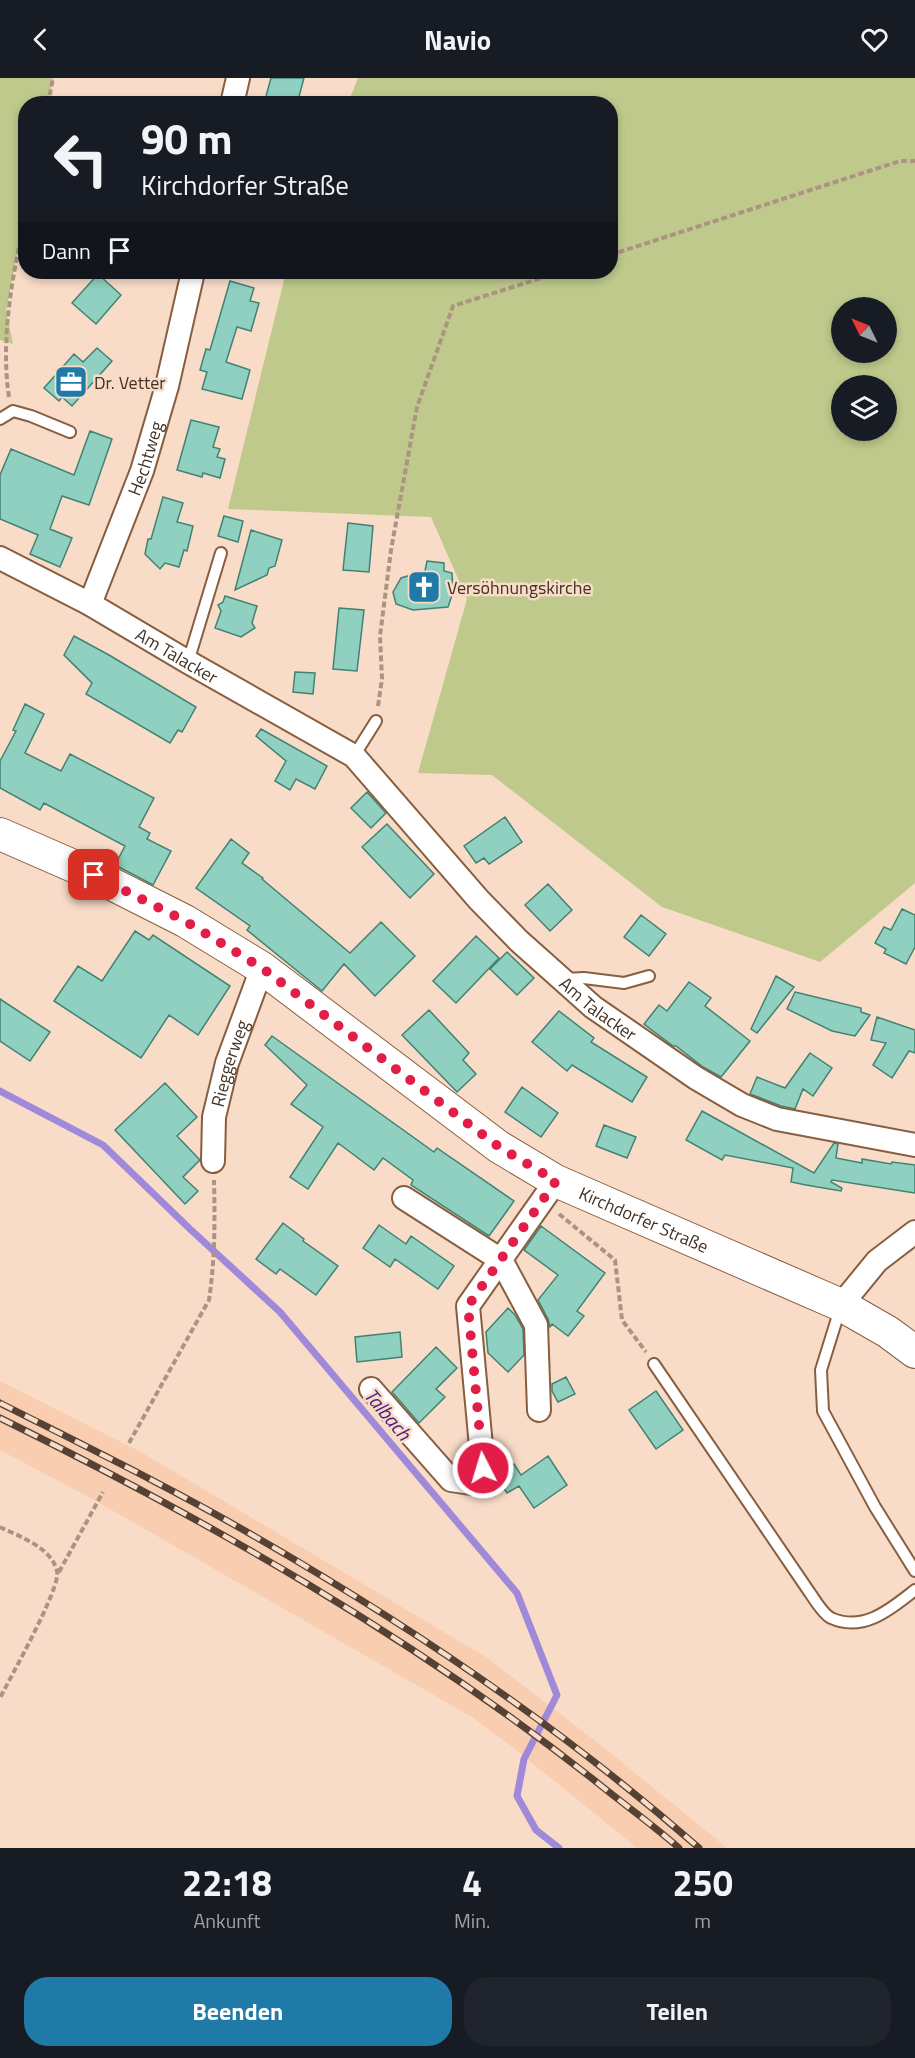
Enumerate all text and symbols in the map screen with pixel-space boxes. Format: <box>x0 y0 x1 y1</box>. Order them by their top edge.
text: Navio <box>424 19 491 60</box>
icon: back <box>24 23 57 56</box>
icon: heart <box>858 23 891 56</box>
text: 90 m <box>141 106 233 170</box>
icon: left <box>42 120 120 198</box>
text: Kirchdorfer Straße <box>141 164 349 205</box>
text: Dann <box>42 234 91 268</box>
icon: arrive <box>103 234 136 267</box>
north arrow <box>831 297 897 363</box>
map controls <box>831 297 897 441</box>
office icon: Dr. Vetter <box>53 364 89 400</box>
place label: Dr. Vetter <box>94 369 166 396</box>
button: layers <box>831 375 897 441</box>
street label: Hechtweg <box>120 418 170 499</box>
church icon: Versöhnungskirche <box>406 569 442 605</box>
place label: Versöhnungskirche <box>447 574 592 601</box>
street label: Am Talacker <box>131 620 223 690</box>
pin <box>68 849 119 900</box>
icon: arrive <box>77 858 110 891</box>
street label: Am Talacker <box>554 970 643 1047</box>
street label: Rieggerweg <box>203 1016 255 1109</box>
street label: Kirchdorfer Straße <box>575 1179 713 1259</box>
water label: Talbach <box>357 1381 420 1448</box>
position arrow <box>451 1436 515 1500</box>
text: 22:18 <box>182 1855 272 1910</box>
text: 4 <box>462 1855 482 1910</box>
text: 250 <box>672 1855 733 1910</box>
text: Ankunft <box>193 1905 261 1936</box>
text: Min. <box>454 1905 490 1936</box>
text: m <box>694 1905 711 1936</box>
button: Beenden <box>24 1977 452 2046</box>
button: Teilen <box>464 1977 891 2046</box>

